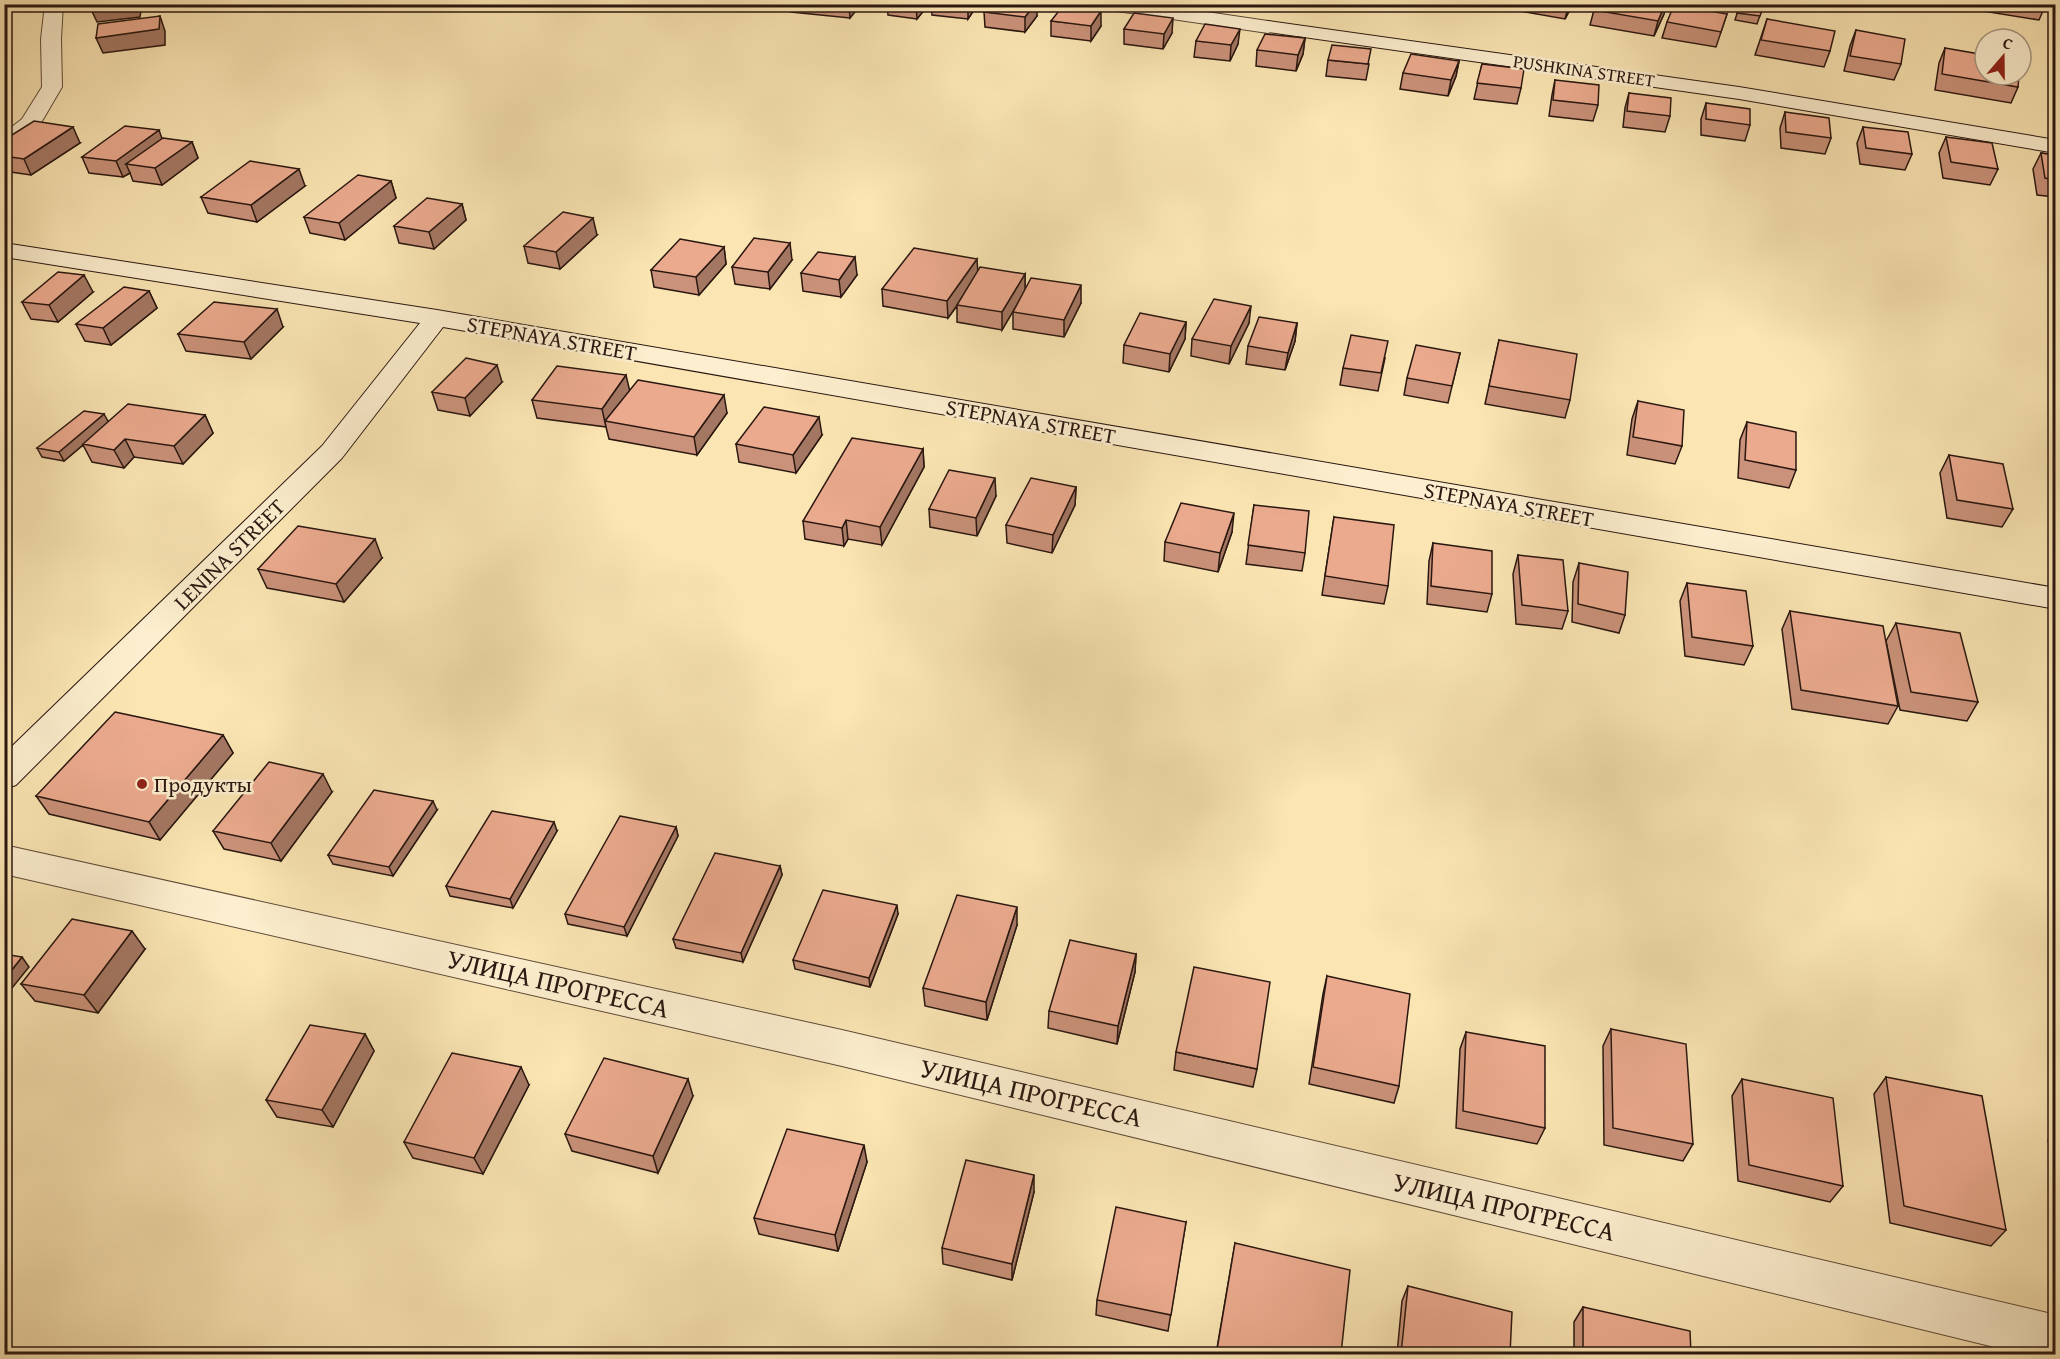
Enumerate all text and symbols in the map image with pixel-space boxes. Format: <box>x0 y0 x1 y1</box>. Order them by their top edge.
north arrow <box>1973 27 2033 87</box>
text: С <box>2000 30 2016 56</box>
street label: PUSHKINA STREET <box>1512 47 1657 94</box>
street label: STEPNAYA STREET <box>465 307 639 369</box>
street label: STEPNAYA STREET <box>944 390 1118 452</box>
street label: STEPNAYA STREET <box>1422 473 1596 535</box>
street label: LENINA STREET <box>166 491 292 617</box>
place label: Продукты <box>154 768 252 800</box>
marker: Продукты <box>135 777 149 791</box>
street label: УЛИЦА ПРОГРЕССА <box>443 938 674 1028</box>
street label: УЛИЦА ПРОГРЕССА <box>916 1047 1147 1137</box>
street label: УЛИЦА ПРОГРЕССА <box>1389 1161 1620 1251</box>

